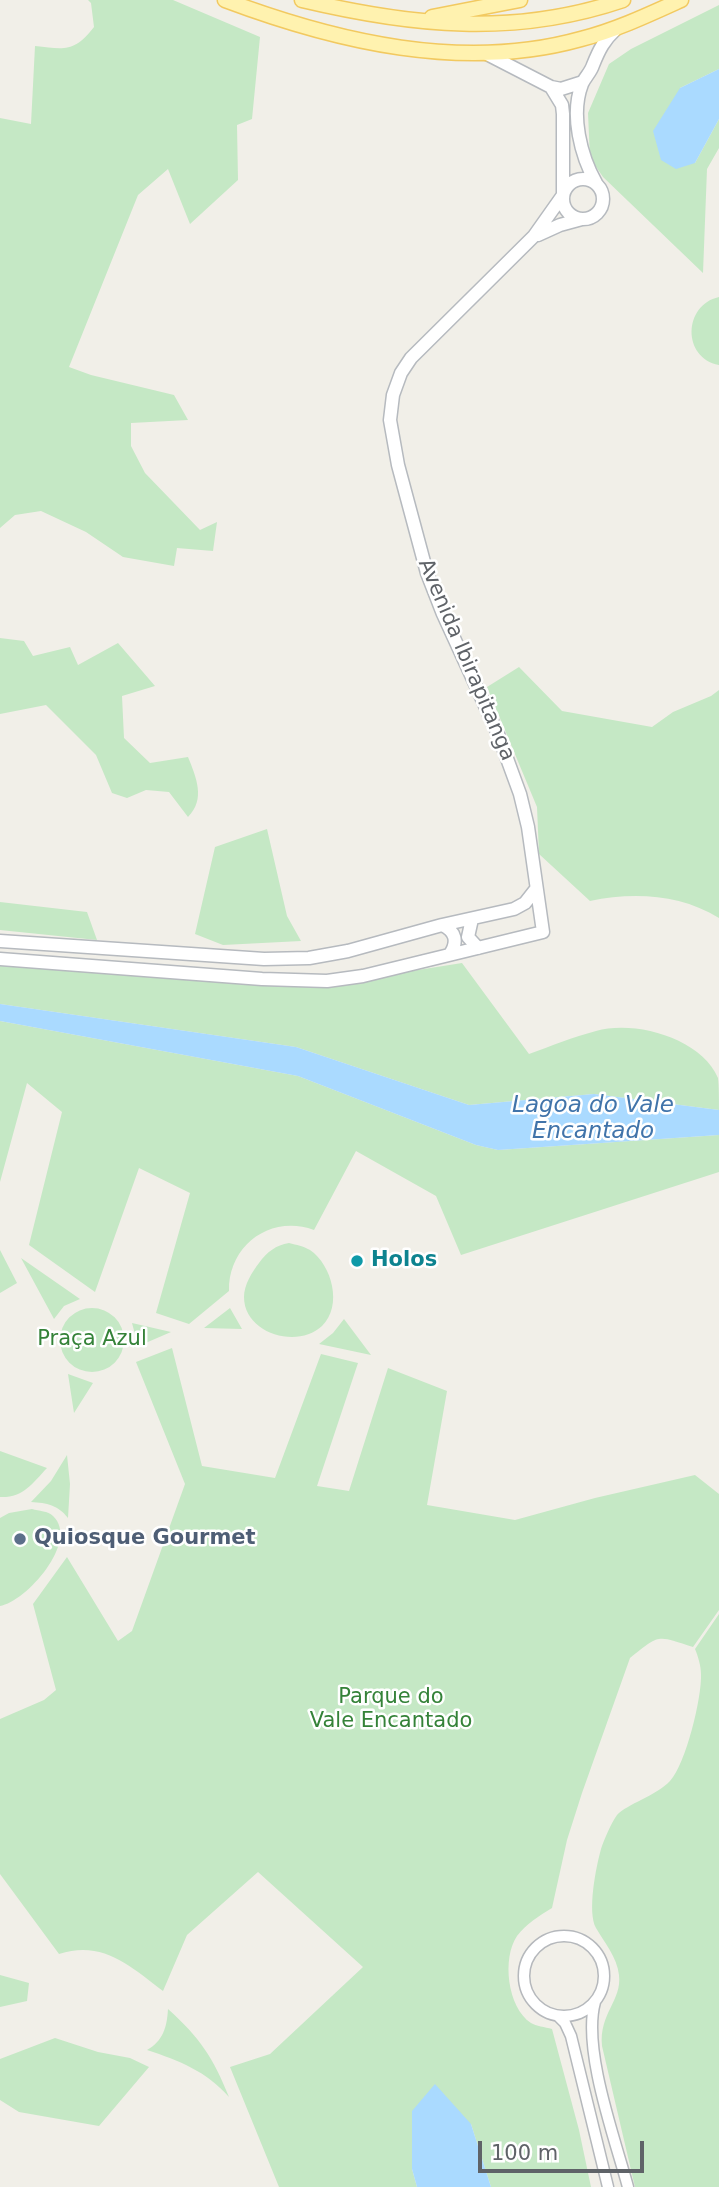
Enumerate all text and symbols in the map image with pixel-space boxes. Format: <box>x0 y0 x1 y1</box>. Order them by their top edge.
street label: Avenida Ibirapitanga <box>412 555 520 765</box>
water label: Lagoa do Vale Encantado <box>512 1092 674 1146</box>
place label: Holos <box>371 1248 437 1274</box>
marker: Holos <box>349 1253 365 1269</box>
park label: Praça Azul <box>37 1327 147 1353</box>
place label: Quiosque Gourmet <box>34 1526 256 1552</box>
marker: Quiosque Gourmet <box>12 1531 28 1547</box>
park label: Parque do Vale Encantado <box>310 1685 472 1735</box>
scale bar <box>481 2128 647 2172</box>
text: 100 m <box>491 2141 558 2165</box>

